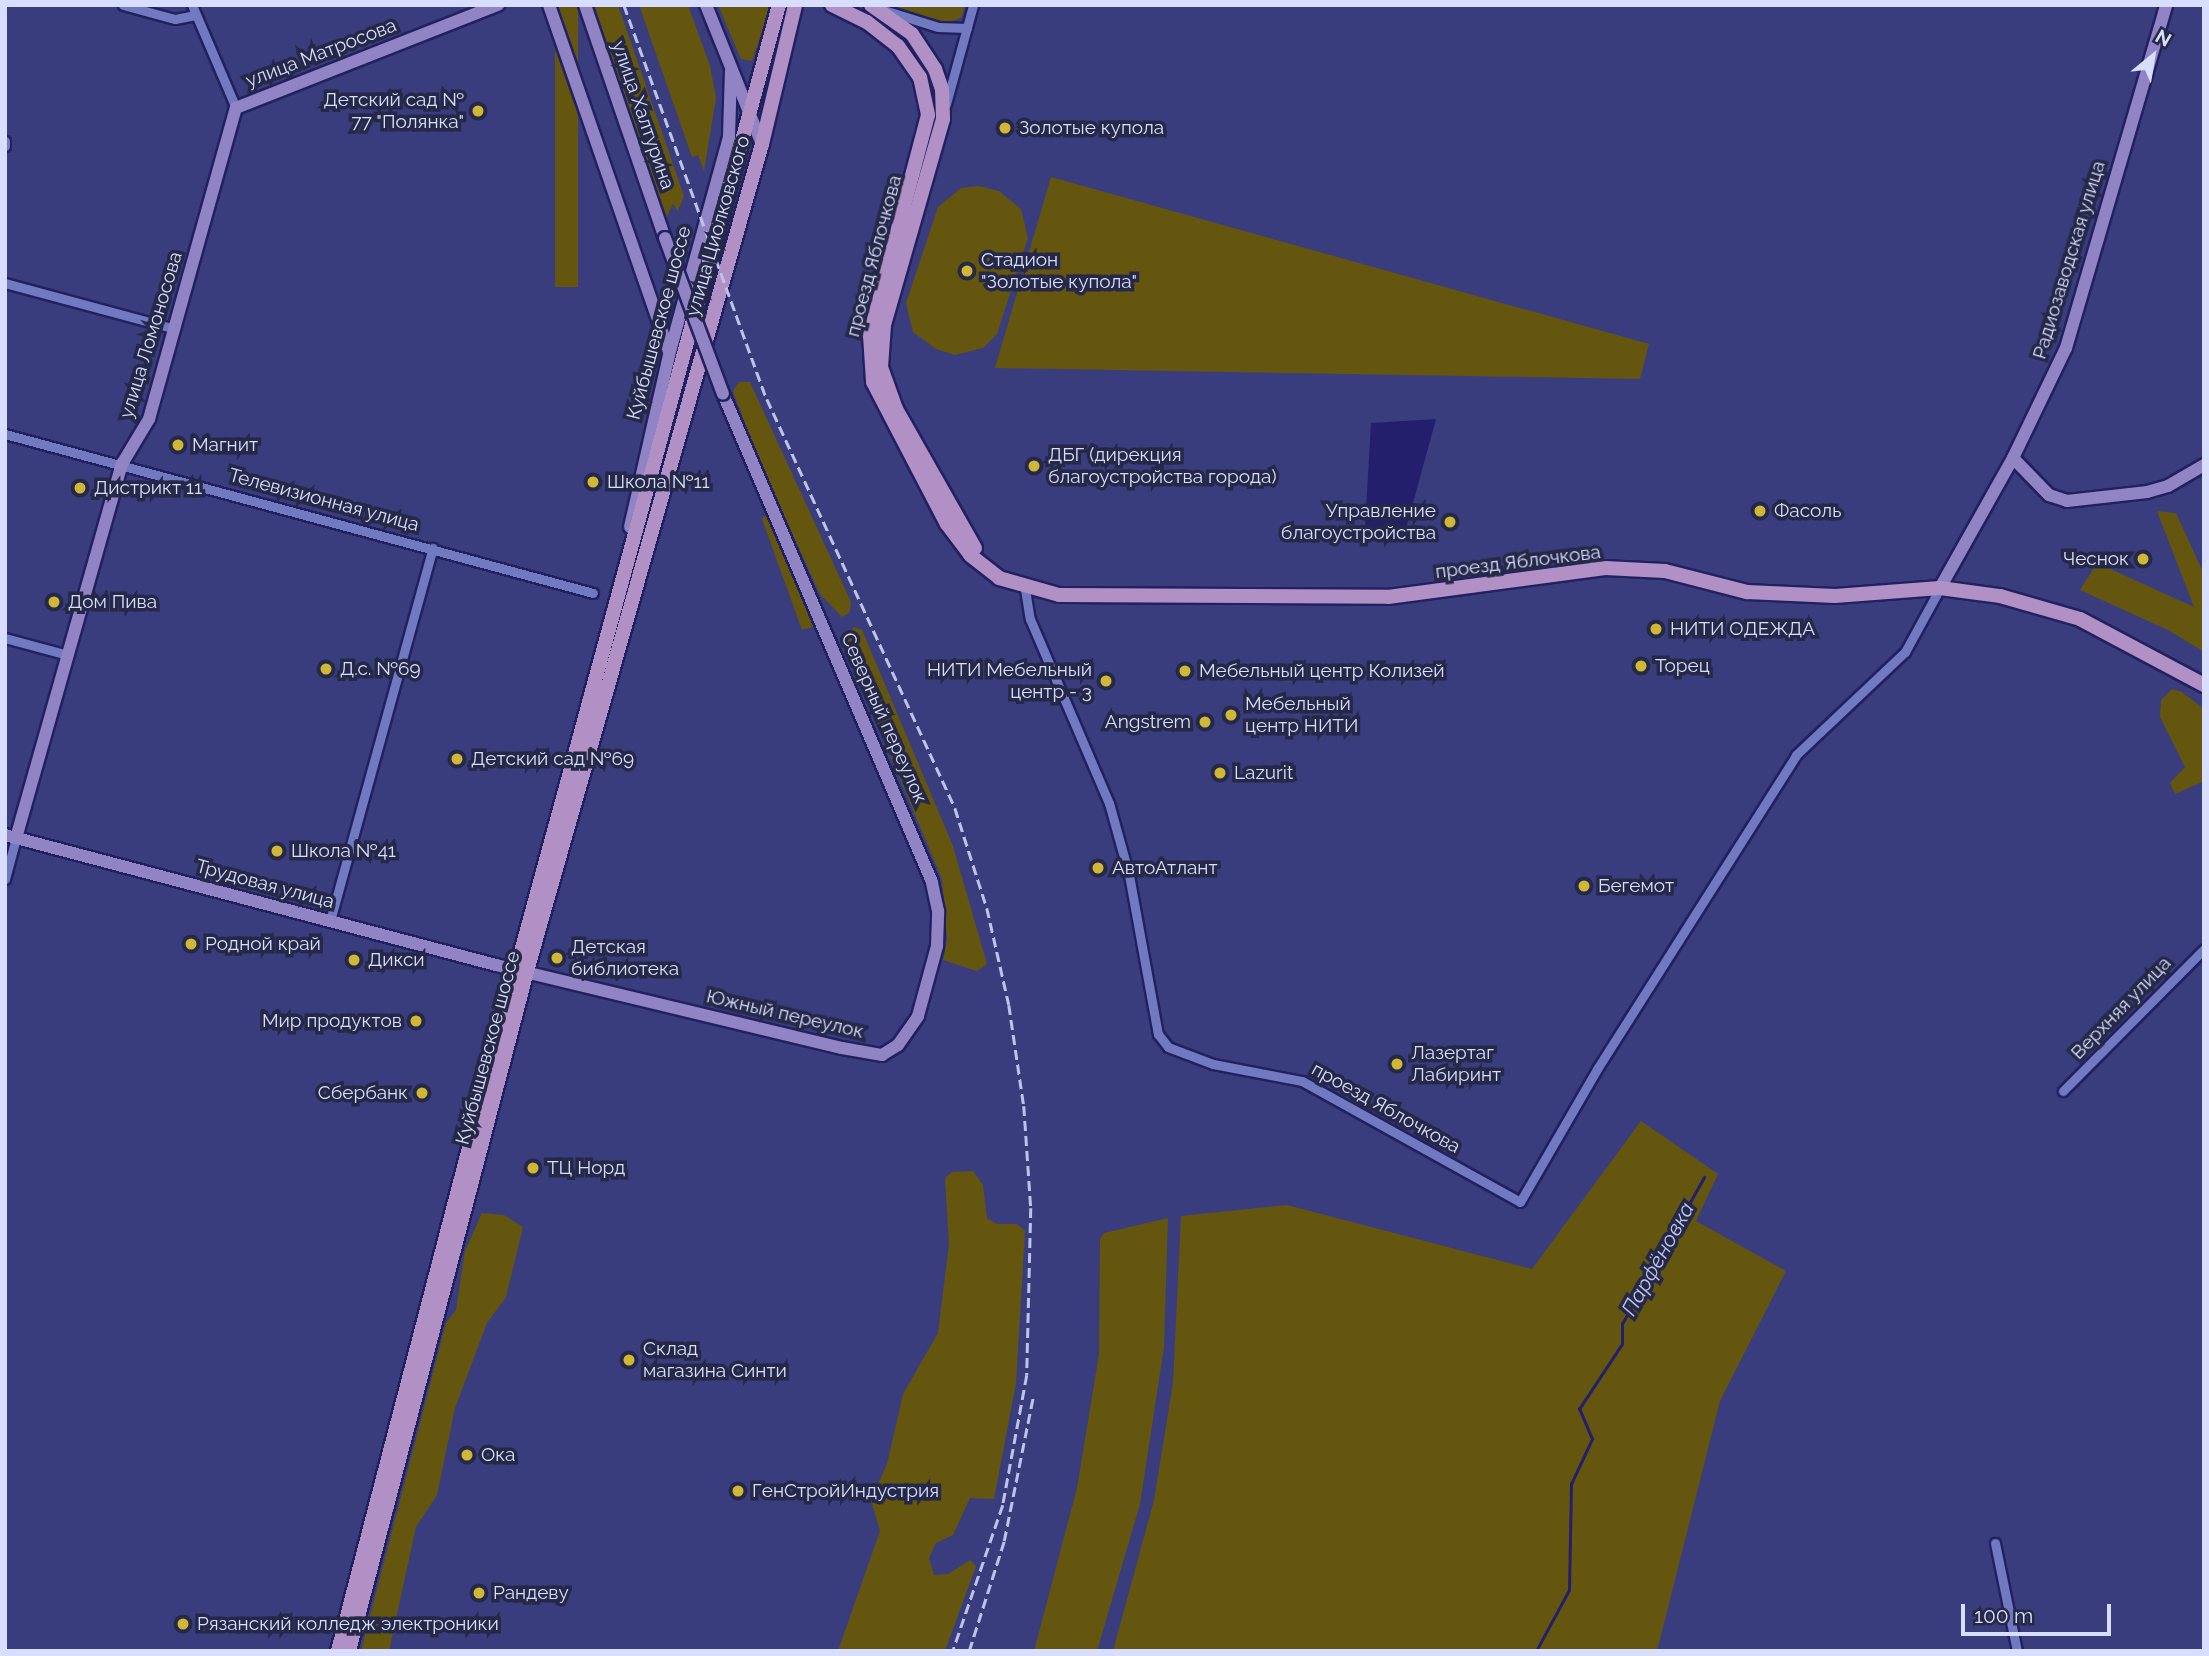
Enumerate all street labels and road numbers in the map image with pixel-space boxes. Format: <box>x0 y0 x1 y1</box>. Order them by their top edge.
street label: улица Матросова <box>242 14 400 92</box>
street label: улица Халтурина <box>607 38 679 192</box>
street label: улица Циолковского <box>681 133 755 319</box>
street label: Радиозаводская улица <box>2028 158 2110 362</box>
street label: проезд Яблочкова <box>841 173 907 339</box>
street label: Куйбышевское шоссе <box>622 224 696 422</box>
street label: улица Ломоносова <box>115 249 187 421</box>
street label: Телевизионная улица <box>226 464 422 536</box>
street label: проезд Яблочкова <box>1434 541 1602 583</box>
street label: Северный переулок <box>836 629 932 807</box>
street label: Трудовая улица <box>193 855 337 913</box>
street label: Куйбышевское шоссе <box>451 949 525 1147</box>
street label: Верхняя улица <box>2066 952 2176 1064</box>
street label: Южный переулок <box>704 985 866 1043</box>
street label: проезд Яблочкова <box>1308 1058 1464 1158</box>

